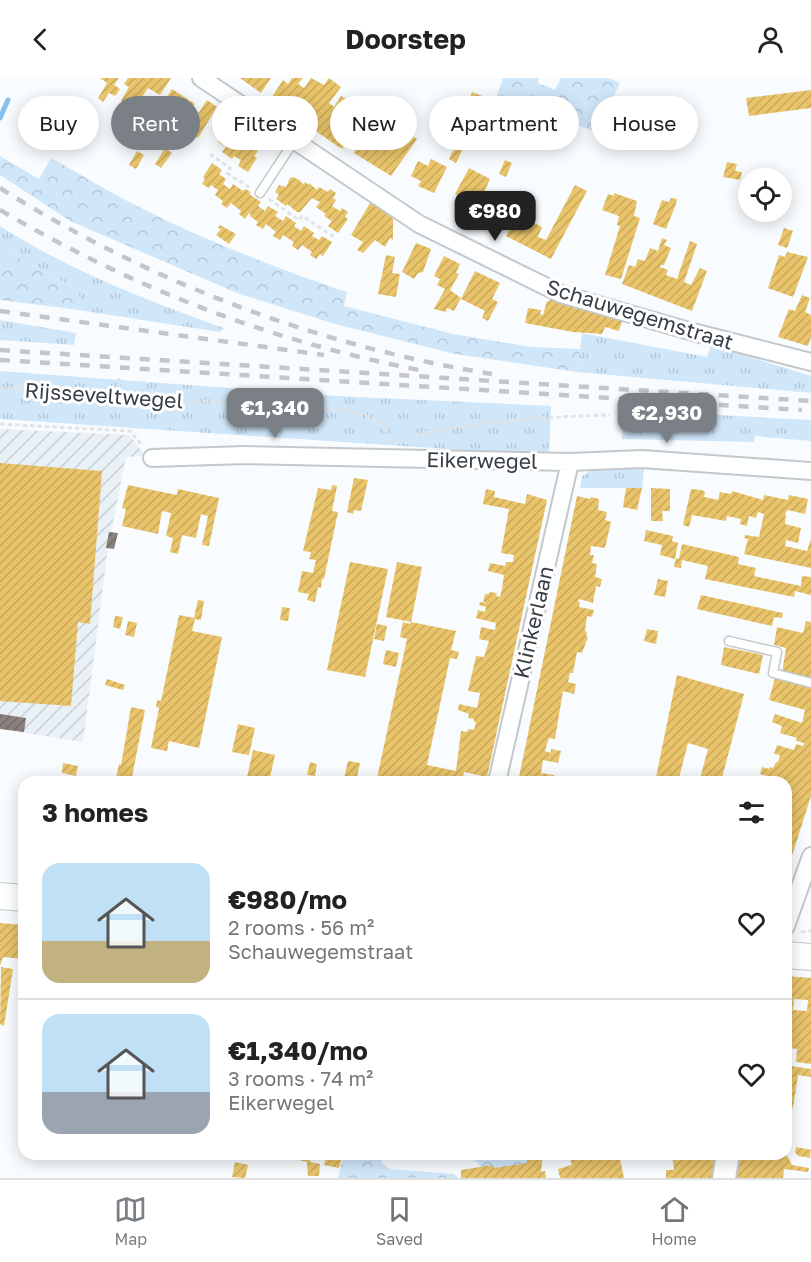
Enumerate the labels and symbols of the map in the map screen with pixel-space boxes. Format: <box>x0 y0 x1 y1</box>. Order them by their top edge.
pin: €980 <box>459 191 531 242</box>
street label: Schauwegemstraat <box>543 273 737 355</box>
street label: Rijsseveltwegel <box>24 376 184 414</box>
pin: €1,340 <box>226 388 324 439</box>
pin: €2,930 <box>618 393 716 444</box>
street label: Eikerwegel <box>426 446 538 474</box>
street label: Klinkerlaan <box>507 563 559 681</box>

